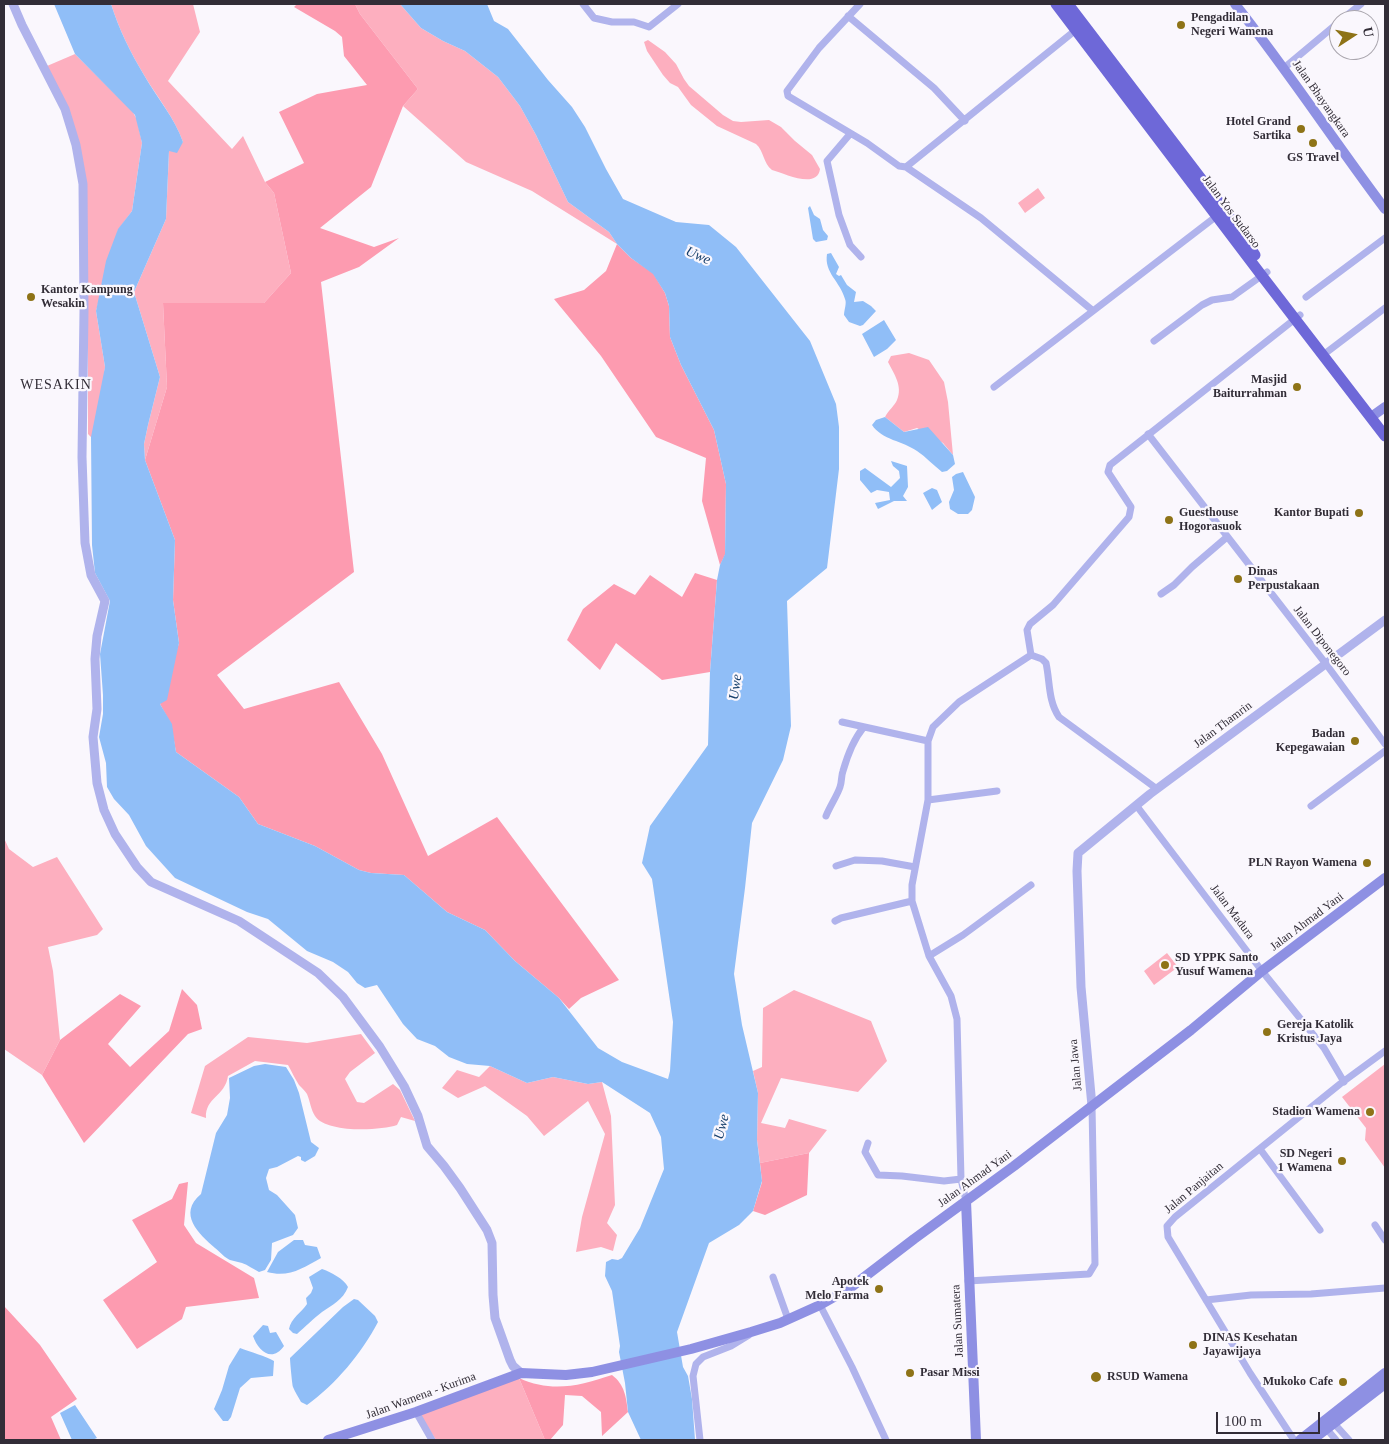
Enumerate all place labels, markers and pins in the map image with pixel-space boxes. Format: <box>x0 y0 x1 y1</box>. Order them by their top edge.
place label: Pengadilan Negeri Wamena <box>1191 11 1273 39</box>
marker: Pengadilan Negeri Wamena <box>1175 19 1187 31</box>
place label: Hotel Grand Sartika <box>1226 115 1291 143</box>
marker: Hotel Grand Sartika <box>1295 123 1307 135</box>
marker: GS Travel <box>1307 137 1319 149</box>
place label: GS Travel <box>1287 151 1339 165</box>
place label: Kantor Kampung Wesakin <box>41 283 133 311</box>
marker: Kantor Kampung Wesakin <box>25 291 37 303</box>
place label: Masjid Baiturrahman <box>1213 373 1287 401</box>
marker: Masjid Baiturrahman <box>1291 381 1303 393</box>
place label: Guesthouse Hogorasuok <box>1179 506 1242 534</box>
place label: Kantor Bupati <box>1274 506 1349 520</box>
marker: Kantor Bupati <box>1353 507 1365 519</box>
marker: Guesthouse Hogorasuok <box>1163 514 1175 526</box>
place label: Dinas Perpustakaan <box>1248 565 1319 593</box>
marker: Dinas Perpustakaan <box>1232 573 1244 585</box>
place label: Badan Kepegawaian <box>1276 727 1345 755</box>
marker: Badan Kepegawaian <box>1349 735 1361 747</box>
place label: PLN Rayon Wamena <box>1248 856 1357 870</box>
marker: PLN Rayon Wamena <box>1361 857 1373 869</box>
place label: SD YPPK Santo Yusuf Wamena <box>1175 951 1258 979</box>
marker: SD YPPK Santo Yusuf Wamena <box>1159 959 1171 971</box>
place label: Gereja Katolik Kristus Jaya <box>1277 1018 1354 1046</box>
marker: Gereja Katolik Kristus Jaya <box>1261 1026 1273 1038</box>
place label: Stadion Wamena <box>1272 1105 1360 1119</box>
marker: Stadion Wamena <box>1364 1106 1376 1118</box>
place label: SD Negeri 1 Wamena <box>1278 1147 1332 1175</box>
marker: SD Negeri 1 Wamena <box>1336 1155 1348 1167</box>
place label: Apotek Melo Farma <box>805 1275 869 1303</box>
marker: Apotek Melo Farma <box>873 1283 885 1295</box>
place label: DINAS Kesehatan Jayawijaya <box>1203 1331 1297 1359</box>
marker: DINAS Kesehatan Jayawijaya <box>1187 1339 1199 1351</box>
place label: Pasar Missi <box>920 1366 980 1380</box>
marker: Pasar Missi <box>904 1367 916 1379</box>
marker: RSUD Wamena <box>1089 1370 1103 1384</box>
place label: RSUD Wamena <box>1107 1370 1188 1384</box>
place label: Mukoko Cafe <box>1263 1375 1333 1389</box>
marker: Mukoko Cafe <box>1337 1376 1349 1388</box>

